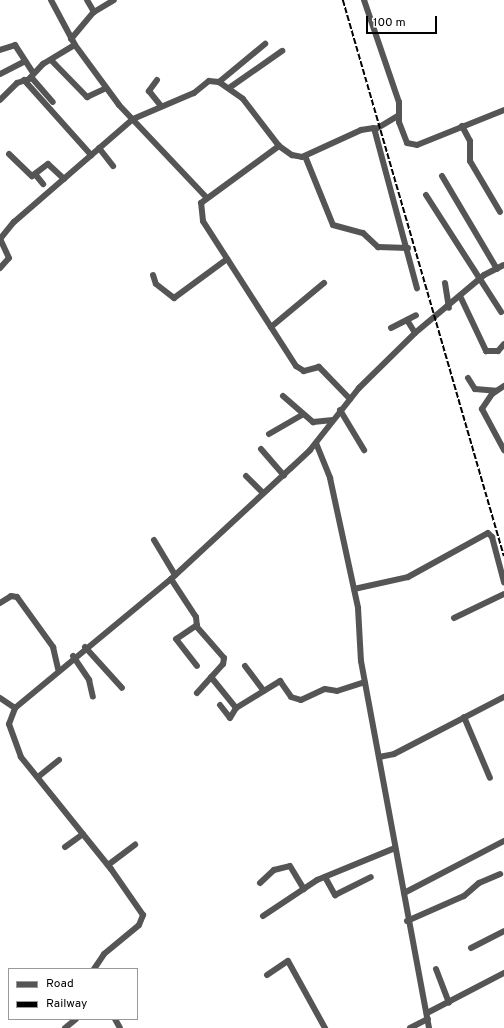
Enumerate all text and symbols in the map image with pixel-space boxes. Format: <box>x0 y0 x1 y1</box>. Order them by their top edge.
scale bar <box>368 8 439 34</box>
text: 100 m <box>373 15 406 31</box>
legend <box>8 968 138 1020</box>
text: Road <box>46 976 74 992</box>
text: Railway <box>46 996 87 1012</box>

